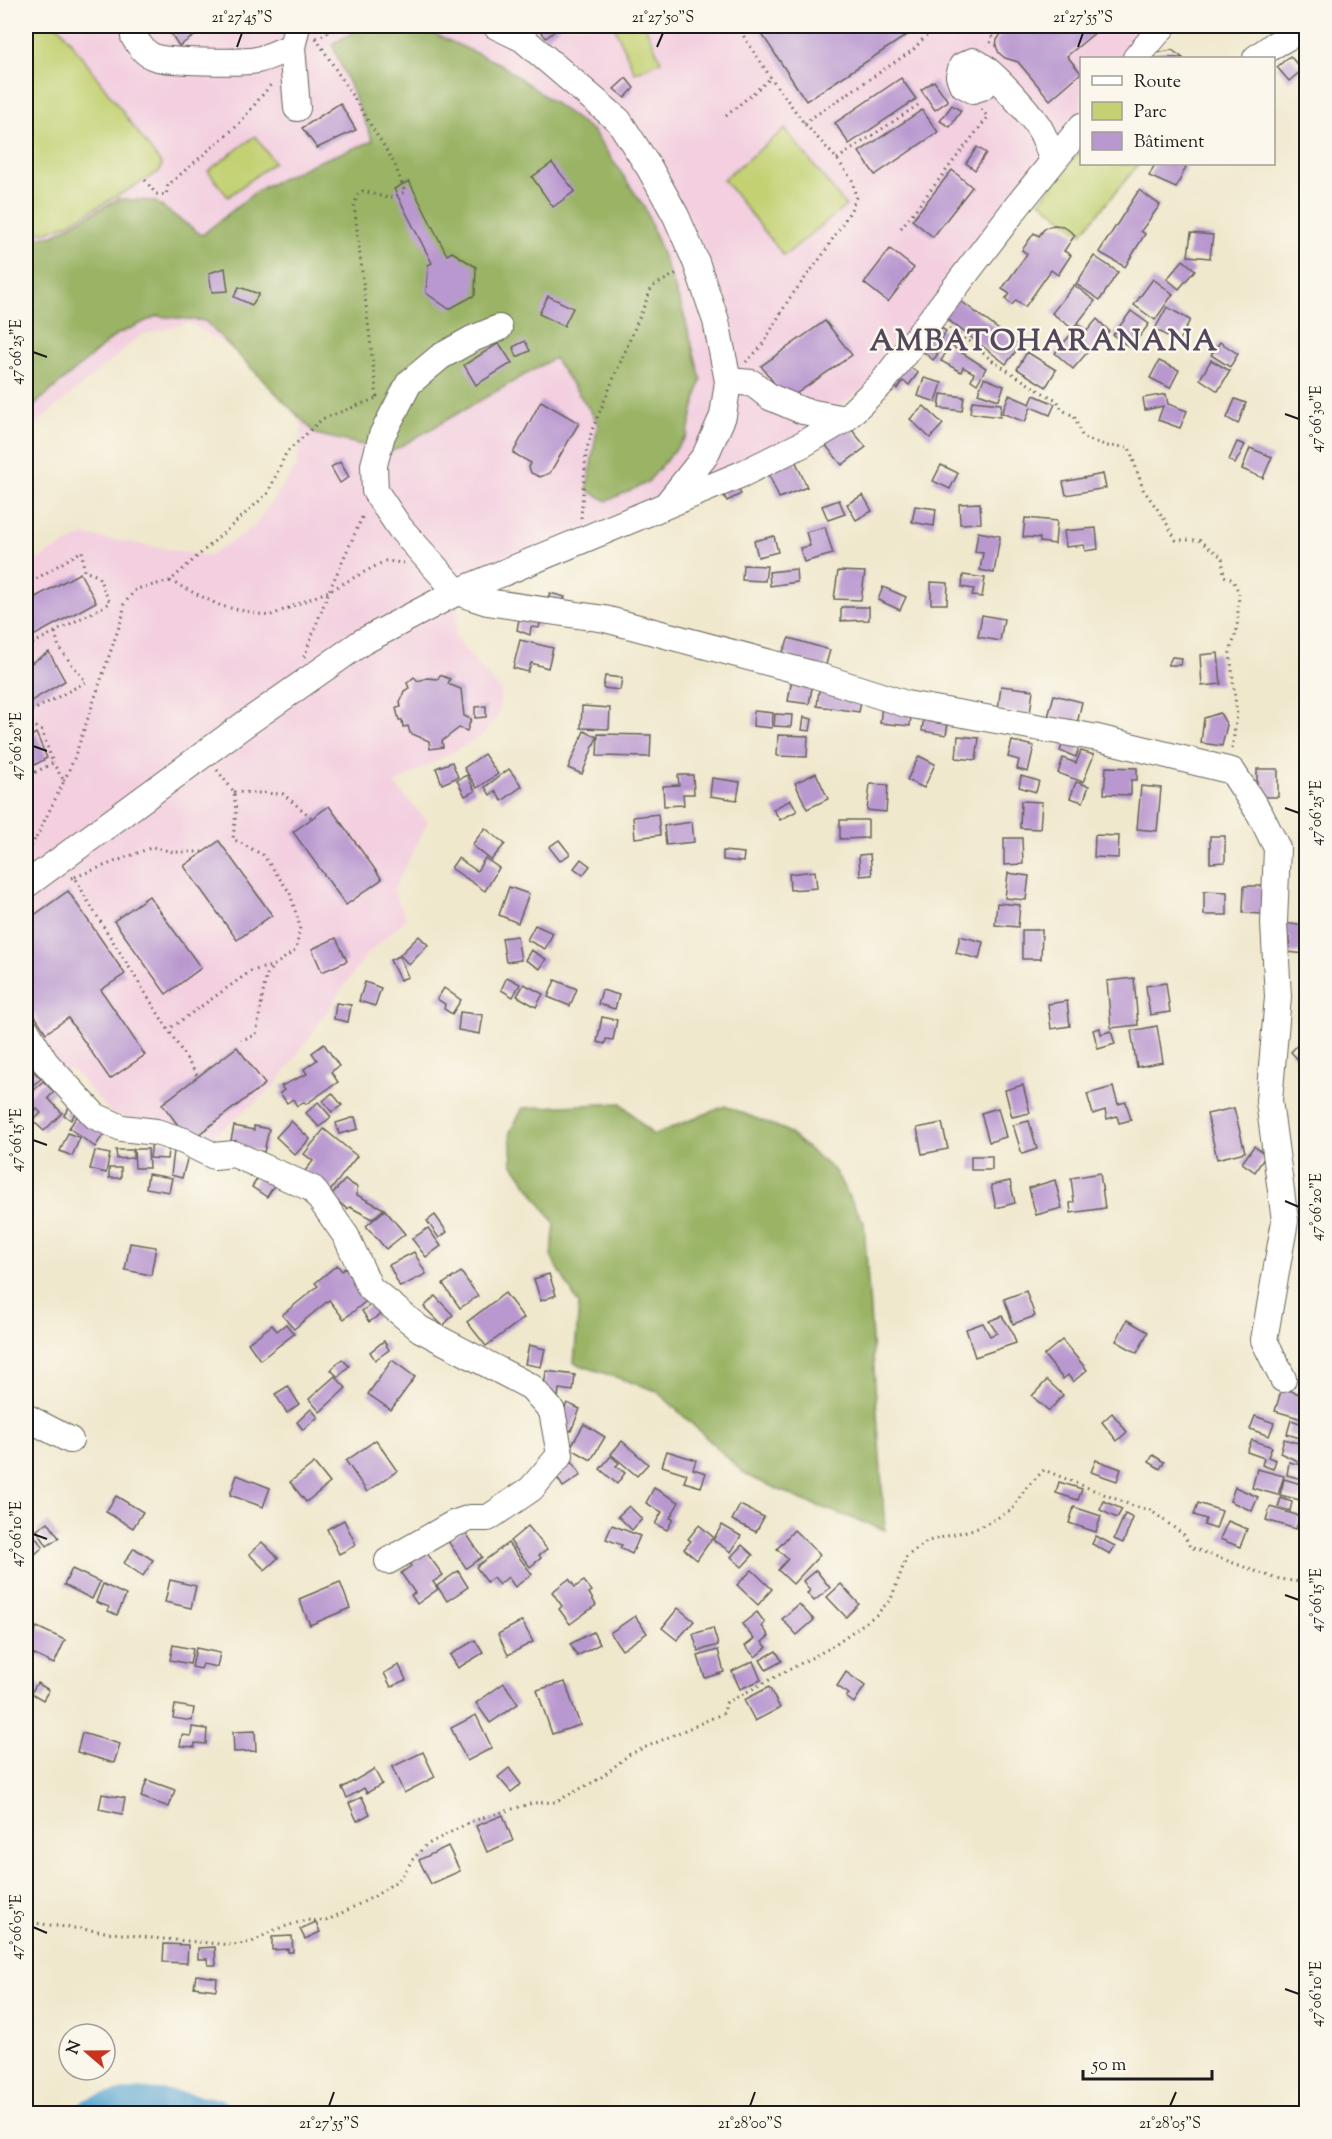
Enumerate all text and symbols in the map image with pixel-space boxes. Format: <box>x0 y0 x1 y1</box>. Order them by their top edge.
text: 21°27'45"S <box>212 8 273 29</box>
text: 21°27'50"S <box>632 8 694 29</box>
text: 21°27'55"S <box>1053 8 1113 29</box>
legend <box>1080 57 1275 165</box>
text: Route <box>1134 70 1181 96</box>
text: Parc <box>1134 100 1167 126</box>
text: Bâtiment <box>1134 130 1204 156</box>
text: 47°06'25"E <box>7 319 28 385</box>
district label: AMBATOHARANANA <box>869 321 1219 364</box>
text: 47°06'30"E <box>1307 386 1328 452</box>
text: 47°06'20"E <box>7 712 28 780</box>
text: 47°06'25"E <box>1307 780 1328 846</box>
text: 47°06'15"E <box>7 1108 28 1172</box>
text: 47°06'20"E <box>1307 1173 1328 1241</box>
text: 47°06'10"E <box>7 1501 28 1567</box>
text: 47°06'15"E <box>1307 1568 1328 1632</box>
text: 47°06'05"E <box>7 1894 28 1960</box>
text: 47°06'10"E <box>1307 1961 1328 2027</box>
north arrow <box>57 2022 117 2082</box>
text: N <box>62 2038 88 2058</box>
scale bar <box>1083 2043 1212 2081</box>
text: 50 m <box>1091 2053 1127 2079</box>
text: 21°27'55"S <box>299 2114 359 2135</box>
text: 21°28'00"S <box>718 2114 782 2135</box>
text: 21°28'05"S <box>1139 2114 1201 2135</box>

